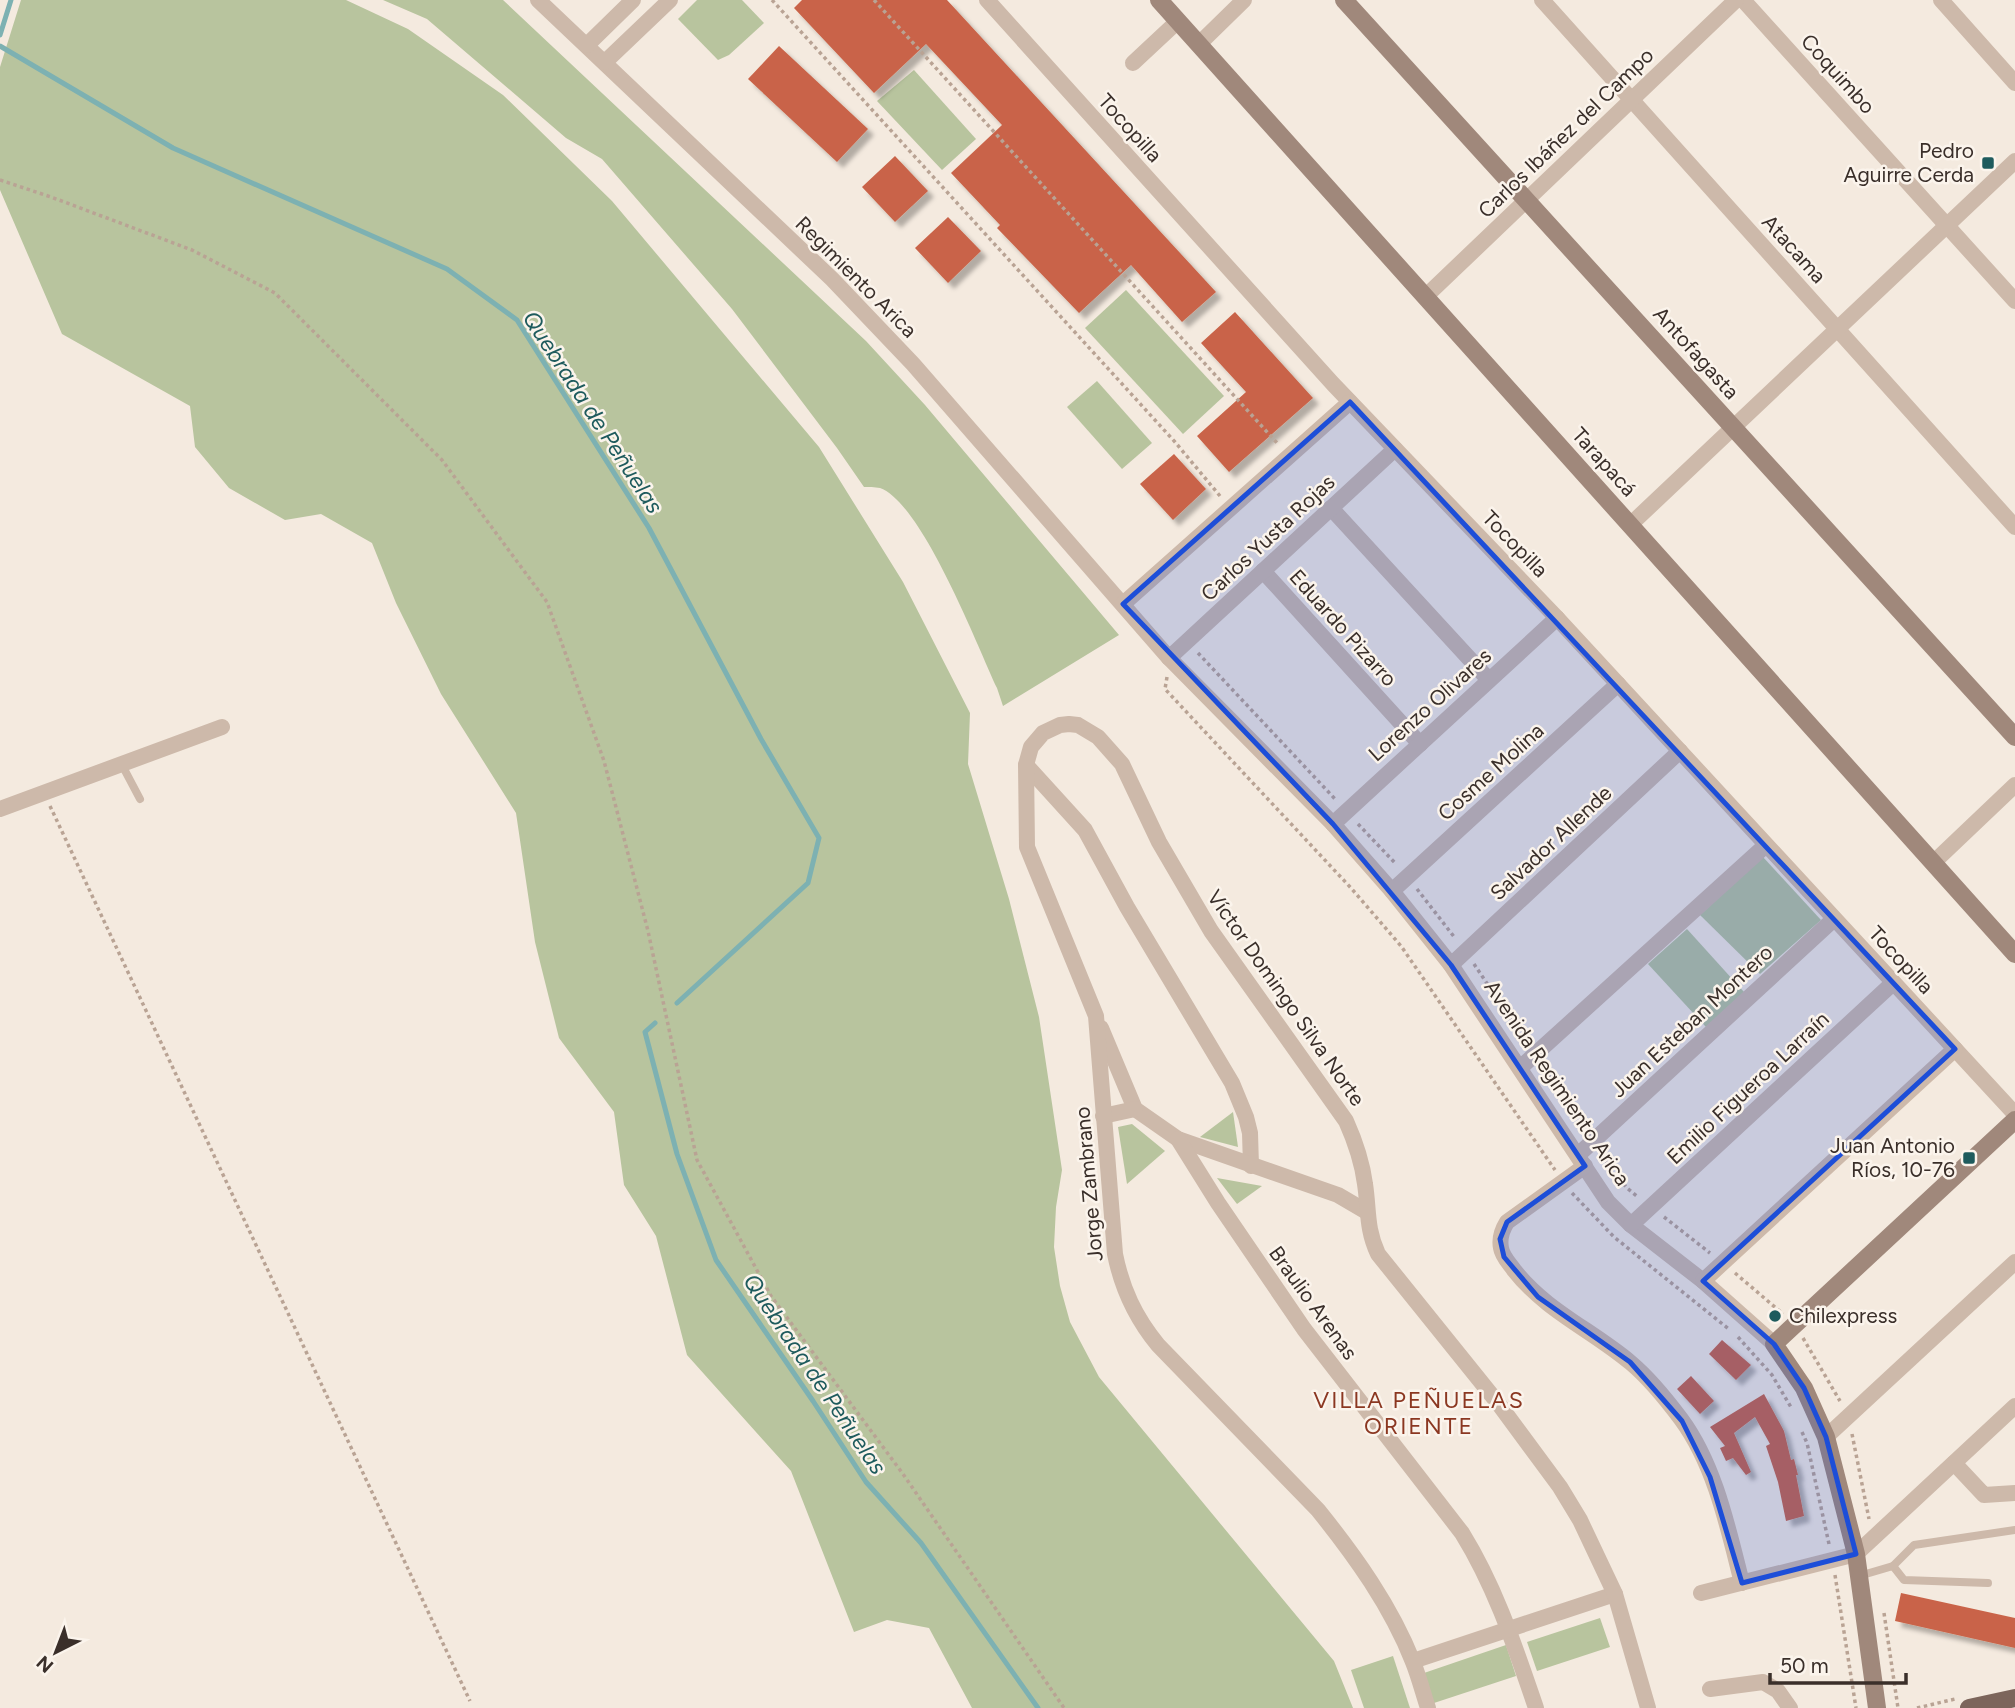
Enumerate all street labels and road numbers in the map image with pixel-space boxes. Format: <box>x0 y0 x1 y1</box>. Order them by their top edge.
street label: Coquimbo <box>1796 29 1881 119</box>
street label: Carlos Ibáñez del Campo <box>1473 42 1658 223</box>
street label: Tocopilla <box>1093 88 1168 167</box>
street label: Atacama <box>1757 209 1832 288</box>
street label: Regimiento Arica <box>791 211 922 342</box>
street label: Antofagasta <box>1648 301 1744 404</box>
street label: Tarapacá <box>1567 422 1642 501</box>
street label: Carlos Yusta Rojas <box>1196 469 1340 606</box>
street label: Tocopilla <box>1477 505 1553 582</box>
street label: Eduardo Pizarro <box>1284 564 1402 691</box>
street label: Lorenzo Olivares <box>1363 643 1496 766</box>
street label: Cosme Molina <box>1433 718 1549 826</box>
street label: Salvador Allende <box>1485 780 1617 905</box>
street label: Víctor Domingo Silva Norte <box>1202 885 1371 1110</box>
street label: Tocopilla <box>1864 921 1939 999</box>
street label: Juan Esteban Montero <box>1606 939 1778 1102</box>
street label: Avenida Regimiento Arica <box>1479 975 1635 1190</box>
street label: Emilio Figueroa Larraín <box>1662 1006 1834 1169</box>
street label: Jorge Zambrano <box>1069 1106 1108 1262</box>
street label: Braulio Arenas <box>1264 1241 1363 1364</box>

